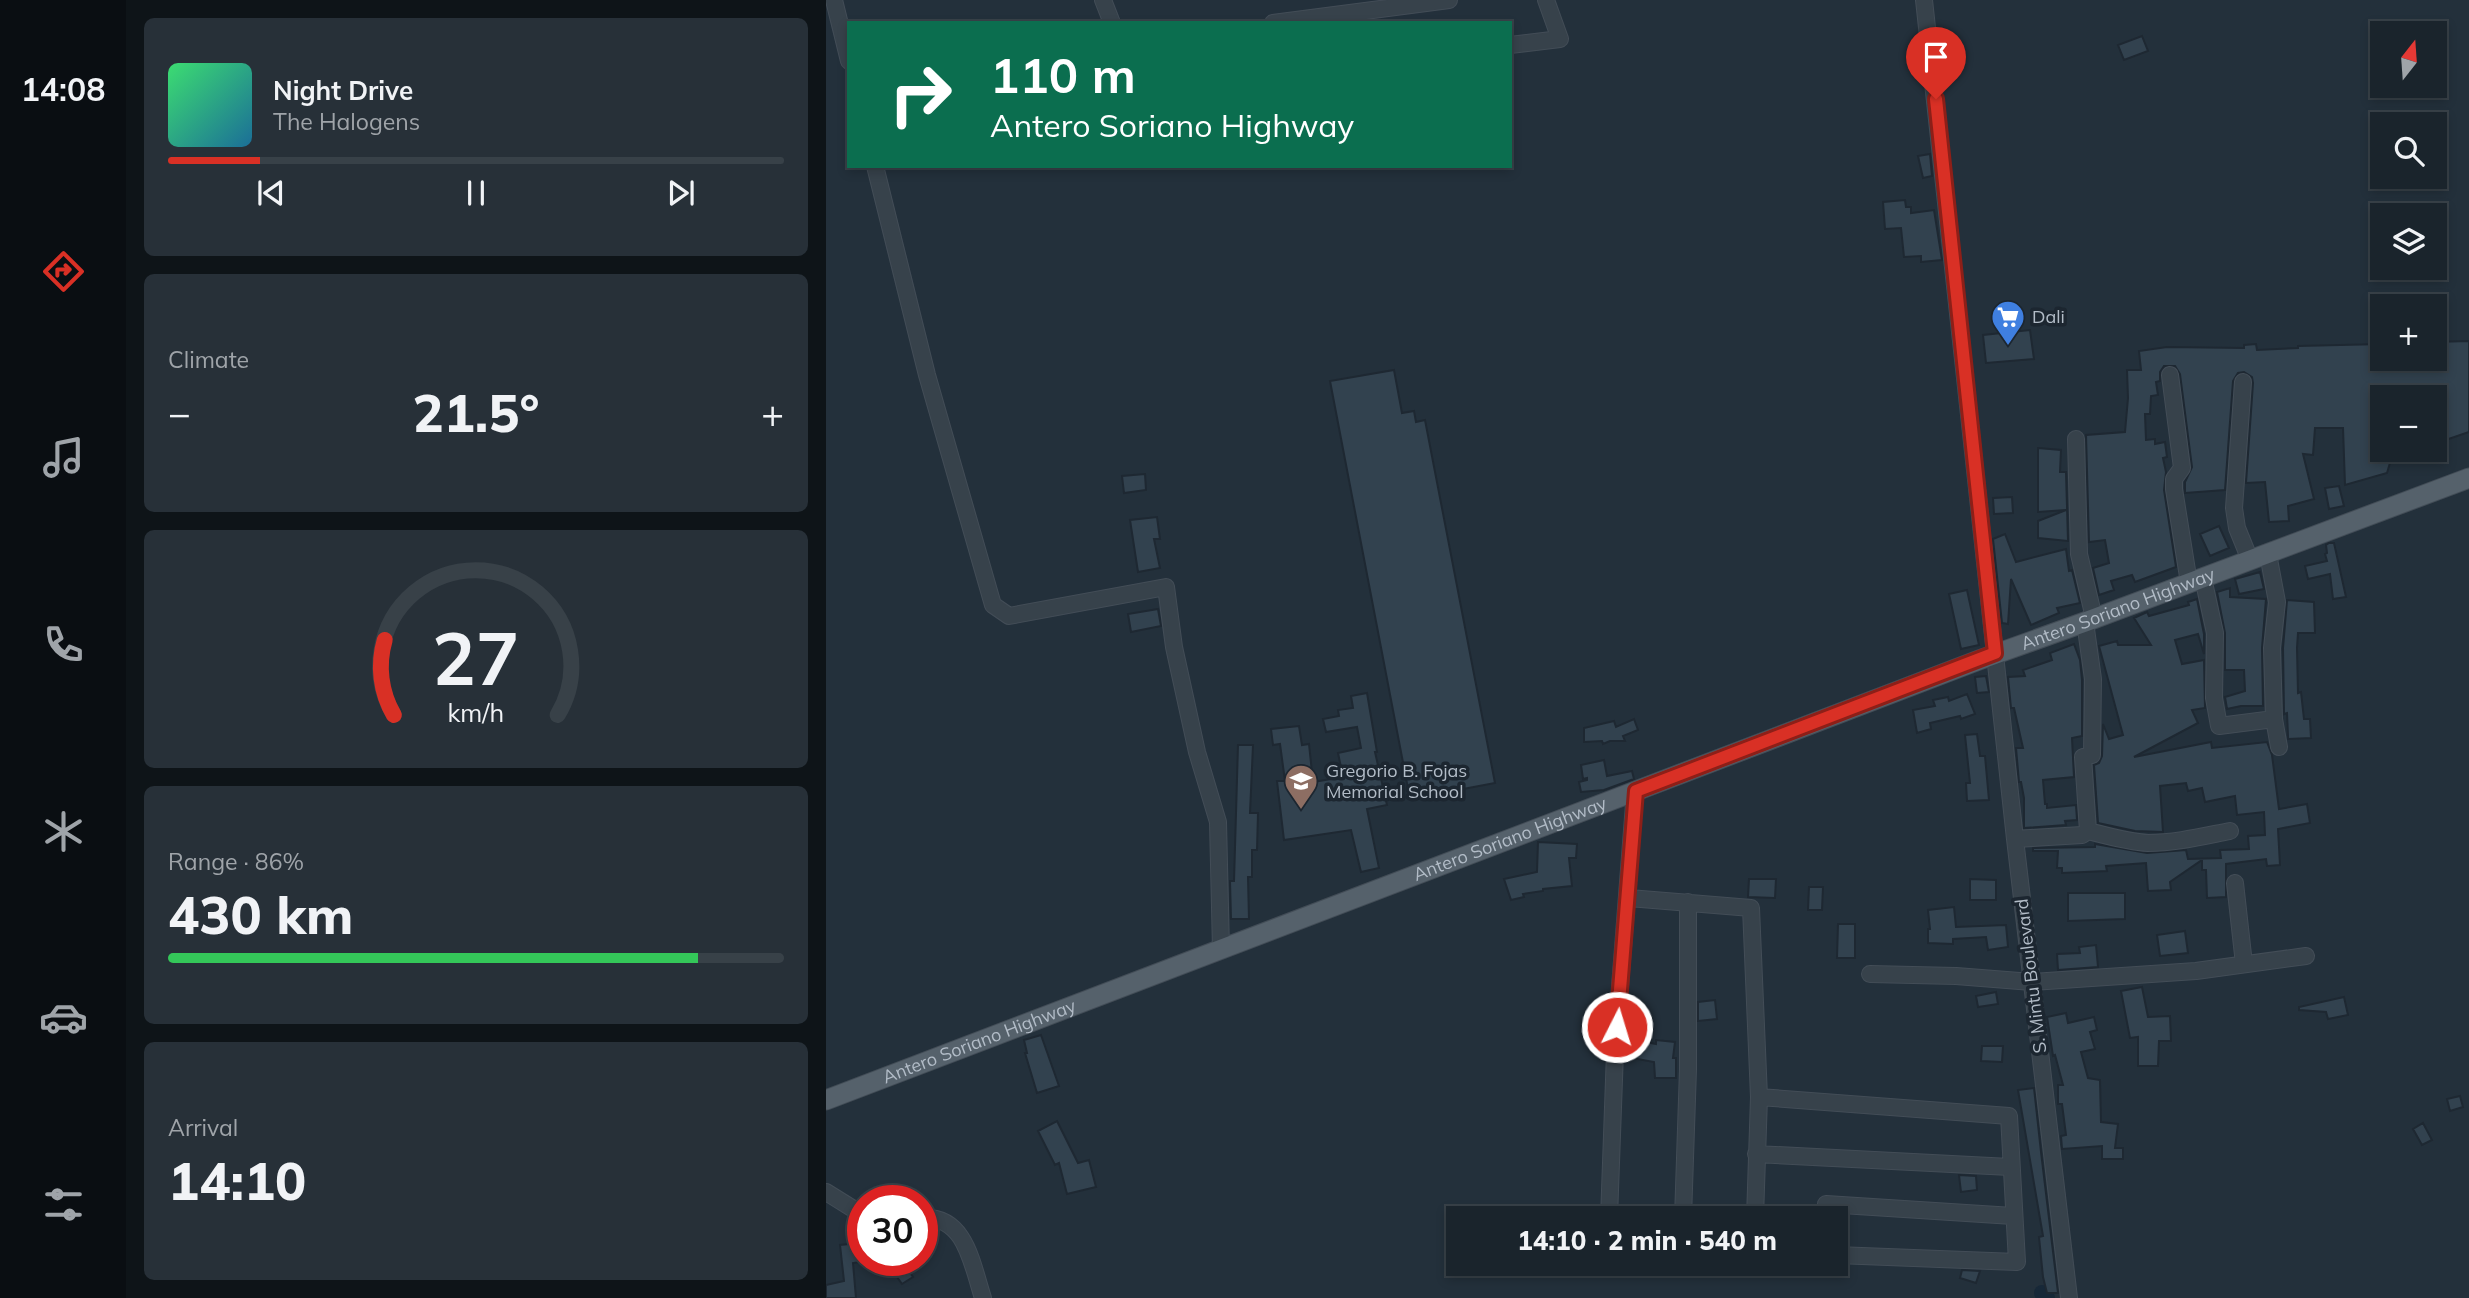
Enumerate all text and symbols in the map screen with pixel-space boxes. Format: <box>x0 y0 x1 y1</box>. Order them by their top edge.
north arrow <box>2370 21 2446 98</box>
map controls <box>2370 21 2447 462</box>
pin <box>1906 27 1966 99</box>
icon: arrive <box>1917 38 1955 76</box>
text: 110 m <box>990 44 1136 105</box>
icon: right <box>875 49 966 140</box>
text: 14:08 <box>21 69 105 109</box>
text: Night Drive <box>273 74 413 107</box>
text: Antero Soriano Highway <box>990 105 1354 145</box>
text: The Halogens <box>273 107 420 136</box>
button: search <box>2370 112 2447 189</box>
icon: previous <box>252 174 290 212</box>
icon: pause <box>457 174 495 212</box>
icon: next <box>662 174 700 212</box>
button: layers <box>2370 203 2447 280</box>
icon: directions <box>39 247 88 296</box>
button: + <box>2370 294 2447 371</box>
supermarket icon: Dali <box>1989 298 2027 347</box>
place label: Dali <box>2032 305 2065 328</box>
text: Climate <box>168 345 249 374</box>
text: 21.5° <box>412 380 540 445</box>
button: − <box>2370 385 2447 462</box>
text: − <box>168 389 191 437</box>
text: + <box>761 389 784 437</box>
icon: music <box>39 433 88 482</box>
street label: Antero Soriano Highway <box>2018 562 2218 655</box>
text: 27 <box>432 612 520 703</box>
icon: phone <box>39 620 88 669</box>
text: km/h <box>448 697 504 728</box>
place label: Gregorio B. Fojas Memorial School <box>1326 759 1467 803</box>
school or university icon: Gregorio B. Fojas Memorial School <box>1282 762 1320 811</box>
street label: Antero Soriano Highway <box>1410 791 1610 886</box>
icon: climate <box>39 807 88 856</box>
text: Range · 86% <box>168 847 304 876</box>
text: 430 km <box>168 882 353 947</box>
street label: S. Mintu Boulevard <box>2010 897 2051 1055</box>
position arrow <box>1580 990 1654 1064</box>
icon: car <box>39 993 88 1042</box>
street label: Antero Soriano Highway <box>879 994 1079 1088</box>
text: Arrival <box>168 1113 238 1142</box>
text: 14:10 <box>168 1148 306 1213</box>
icon: filters <box>39 1180 88 1229</box>
speed limit sign: 30 <box>847 1185 938 1276</box>
text: 14:10 · 2 min · 540 m <box>1517 1224 1777 1257</box>

